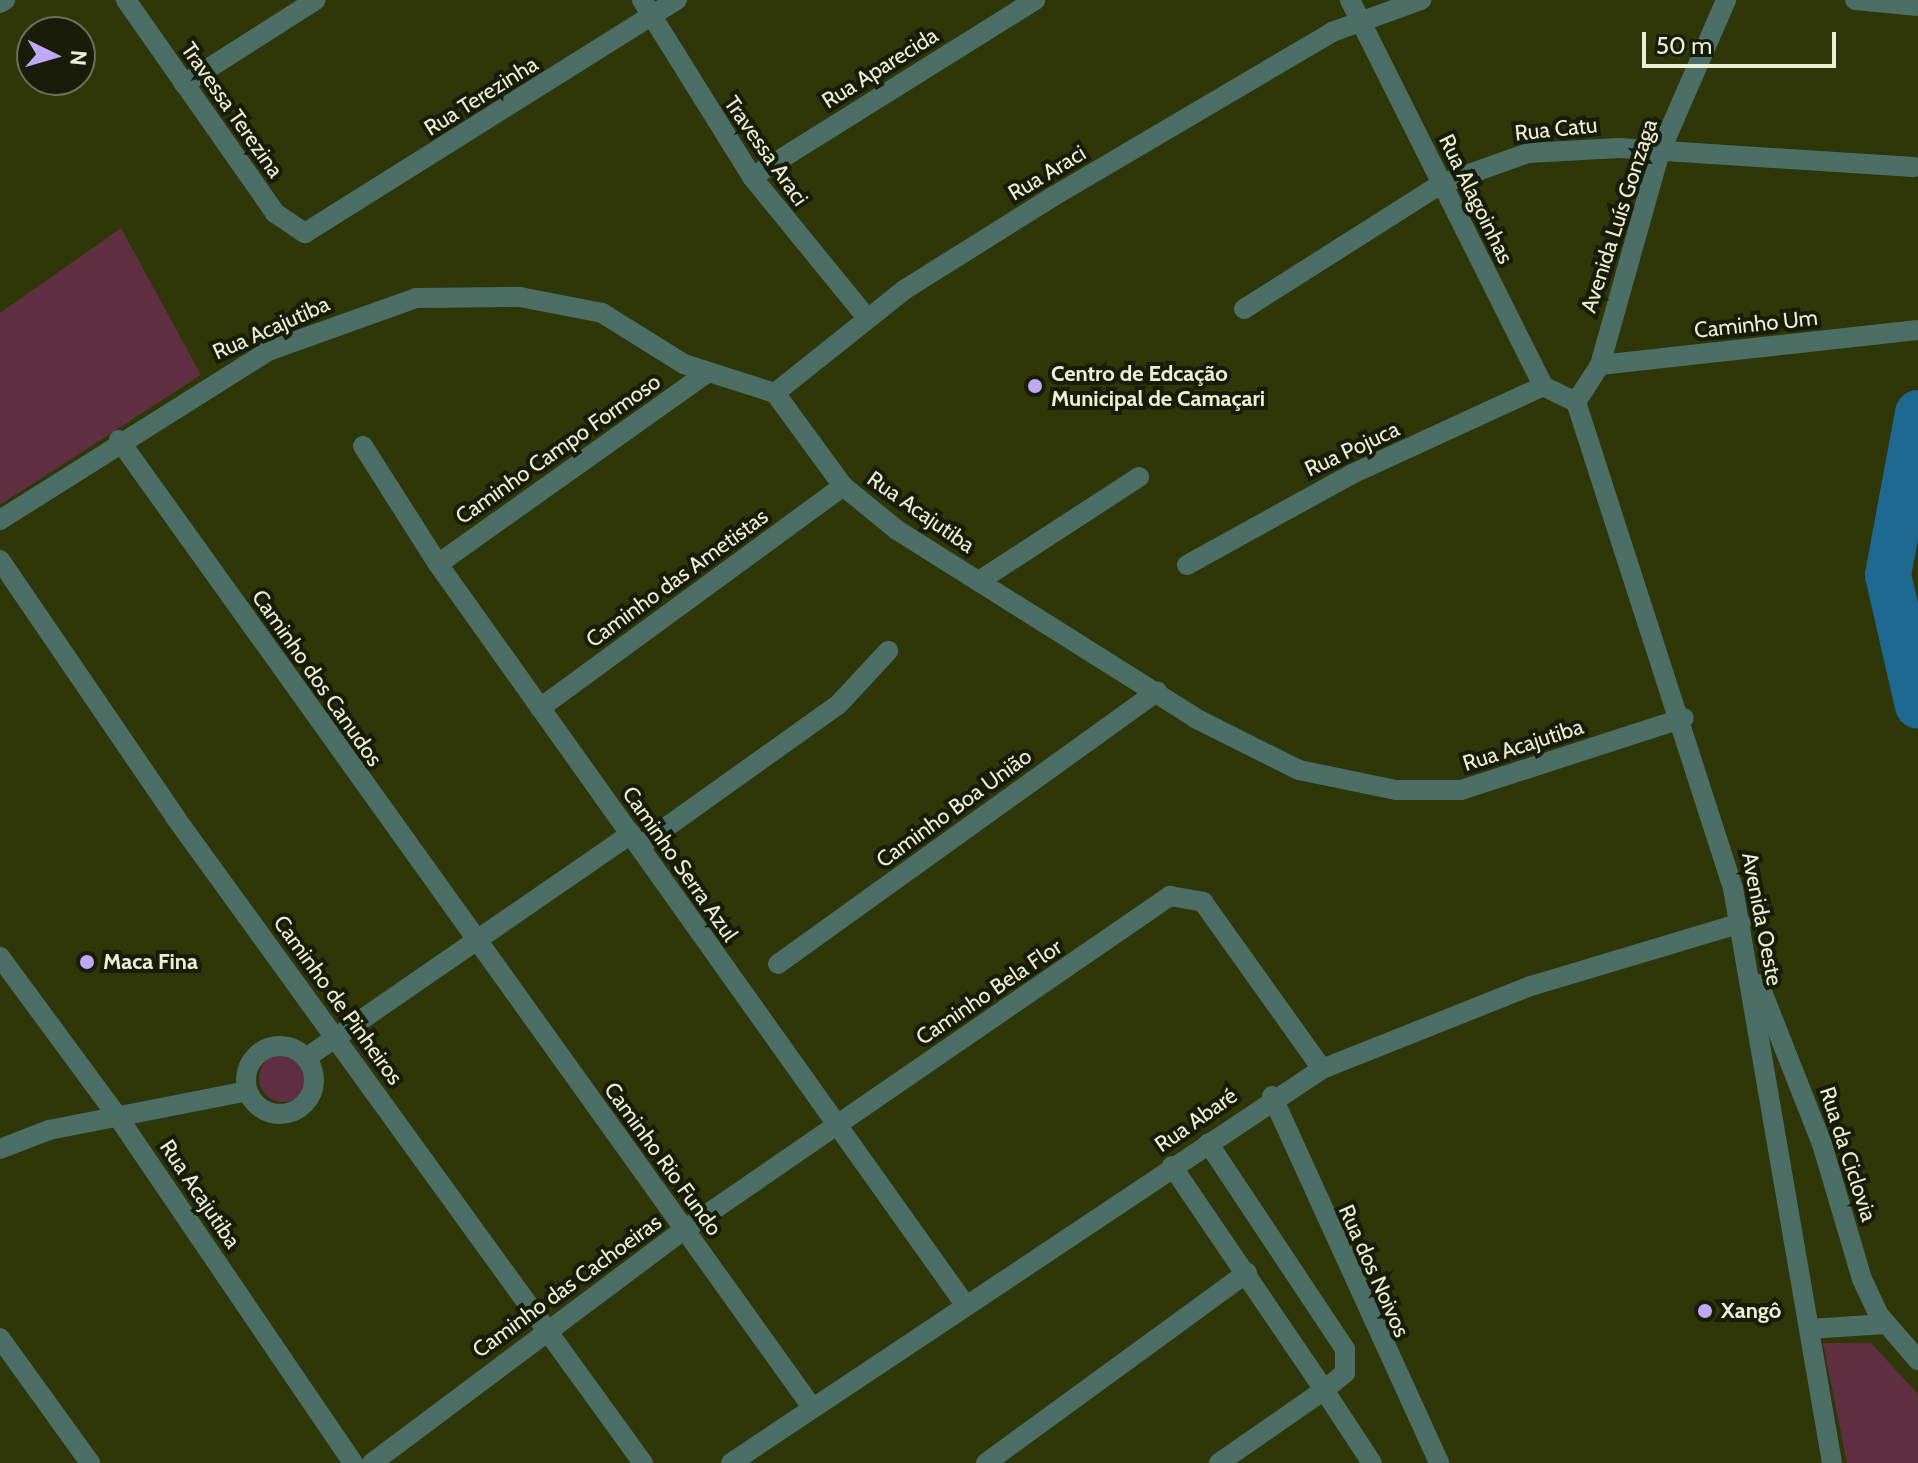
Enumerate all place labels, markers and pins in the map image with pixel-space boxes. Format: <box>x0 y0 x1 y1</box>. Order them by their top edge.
place label: Centro de Edcação Municipal de Camaçari <box>1051 360 1265 412</box>
marker: Centro de Edcação Municipal de Camaçari <box>1026 377 1044 395</box>
place label: Maca Fina <box>103 949 198 975</box>
marker: Maca Fina <box>78 953 96 971</box>
place label: Xangô <box>1721 1298 1781 1324</box>
marker: Xangô <box>1696 1302 1714 1320</box>

